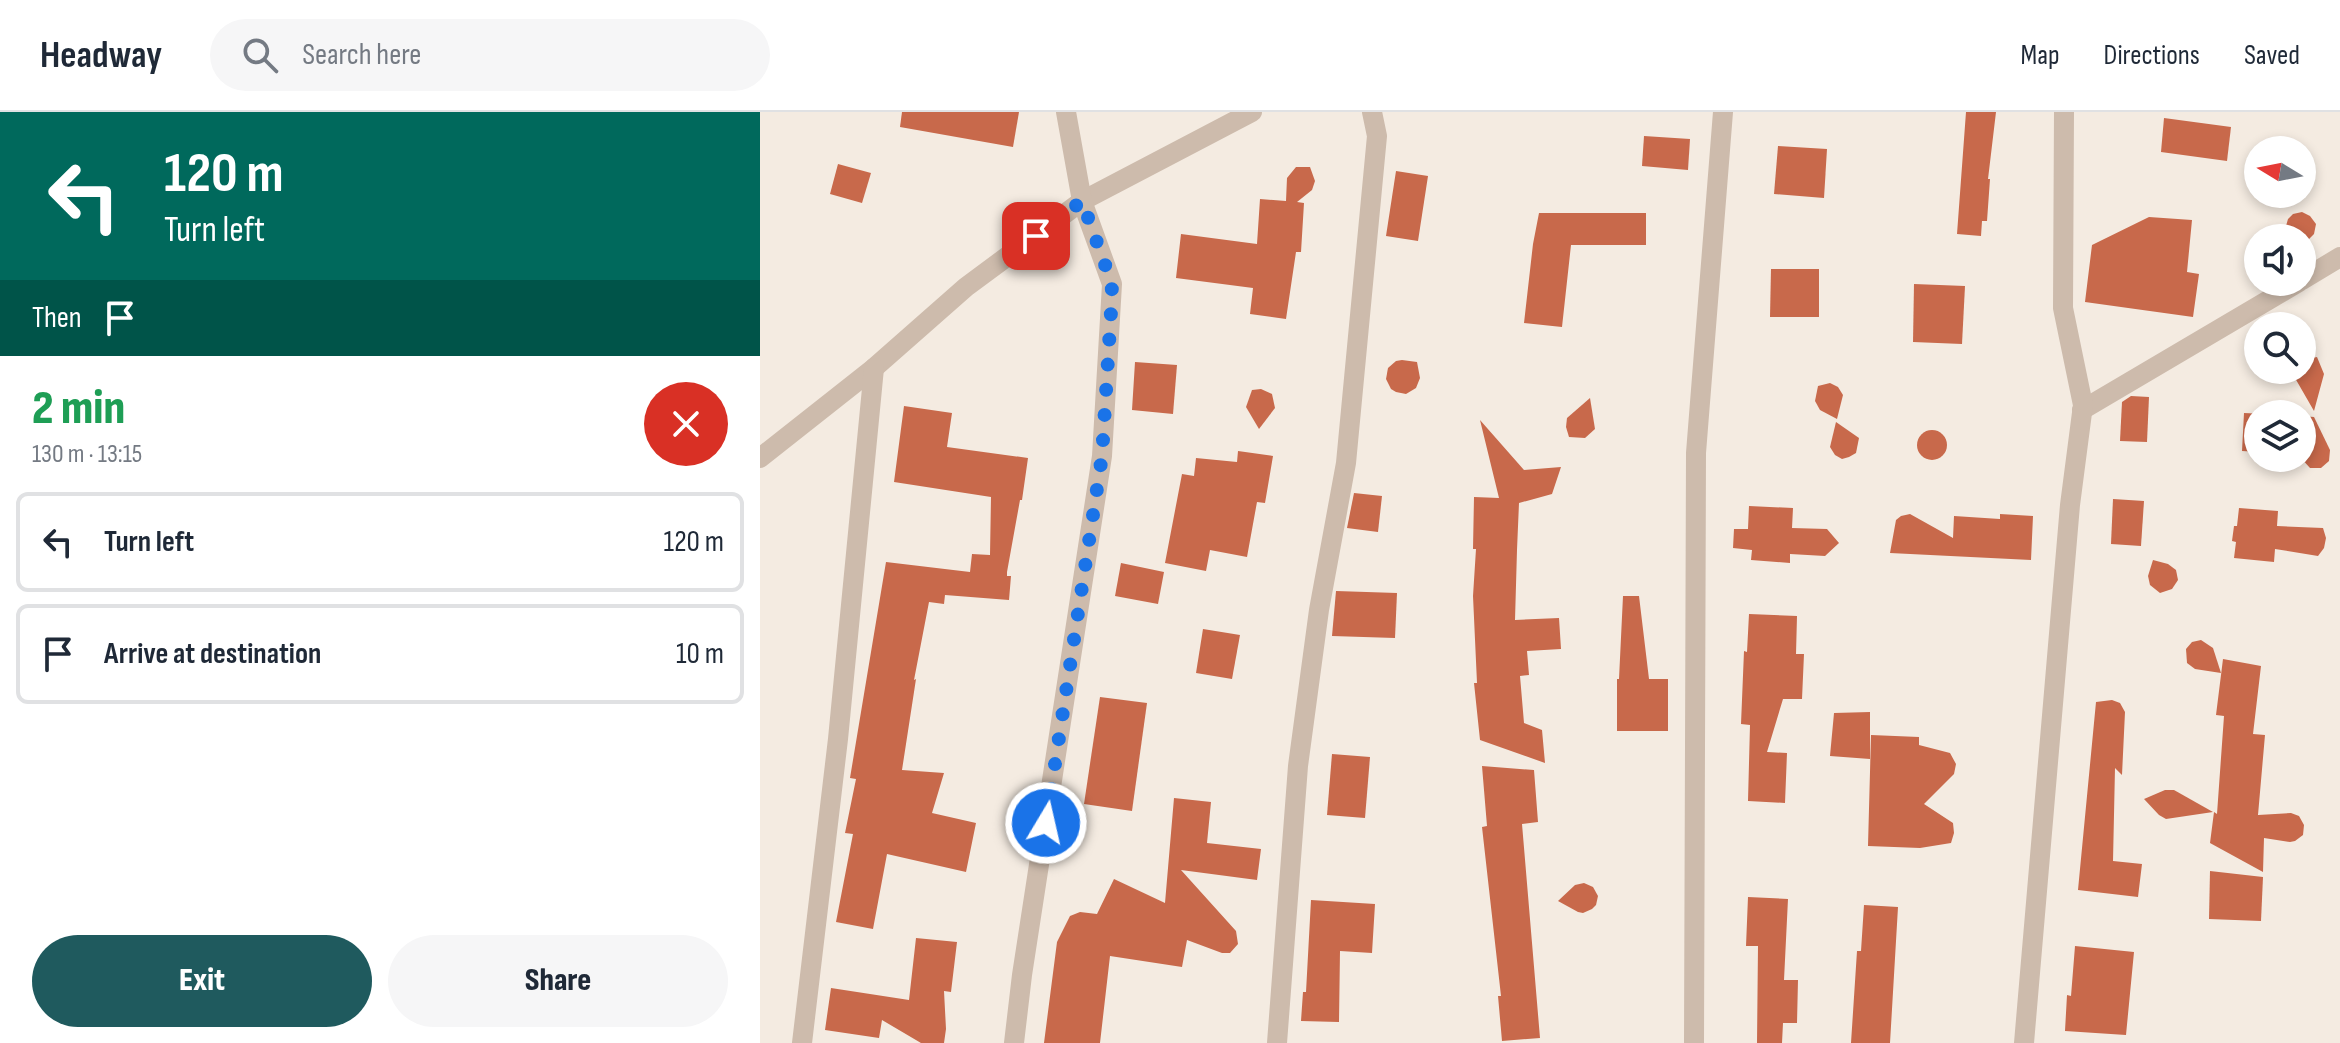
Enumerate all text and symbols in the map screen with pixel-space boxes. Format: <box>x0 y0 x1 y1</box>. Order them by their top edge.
search box <box>210 19 770 91</box>
text: Headway <box>40 33 162 78</box>
icon: search <box>238 33 282 77</box>
text: Search here <box>302 37 421 73</box>
text: Map <box>2021 39 2060 72</box>
text: Directions <box>2104 39 2200 72</box>
text: Saved <box>2244 39 2300 72</box>
north arrow <box>2244 136 2316 208</box>
map controls <box>2244 136 2316 472</box>
text: 120 m <box>164 141 284 208</box>
icon: left <box>32 144 136 248</box>
pin <box>1002 202 1070 270</box>
text: Turn left <box>164 209 265 252</box>
icon: arrive <box>1014 214 1058 258</box>
button: sound <box>2244 224 2316 296</box>
icon: arrive <box>98 296 142 340</box>
text: Then <box>32 300 82 336</box>
button: search <box>2244 312 2316 384</box>
text: 2 min <box>32 380 125 437</box>
button: close <box>644 382 728 466</box>
button: layers <box>2244 400 2316 472</box>
text: 130 m · 13:15 <box>32 439 142 470</box>
icon: left <box>36 520 80 564</box>
text: Turn left <box>104 524 194 560</box>
text: 120 m <box>663 524 724 560</box>
icon: arrive <box>36 632 80 676</box>
text: Arrive at destination <box>104 636 321 672</box>
text: 10 m <box>676 636 724 672</box>
position arrow <box>1004 781 1088 865</box>
button: Exit <box>32 935 372 1027</box>
button: Share <box>388 935 728 1027</box>

